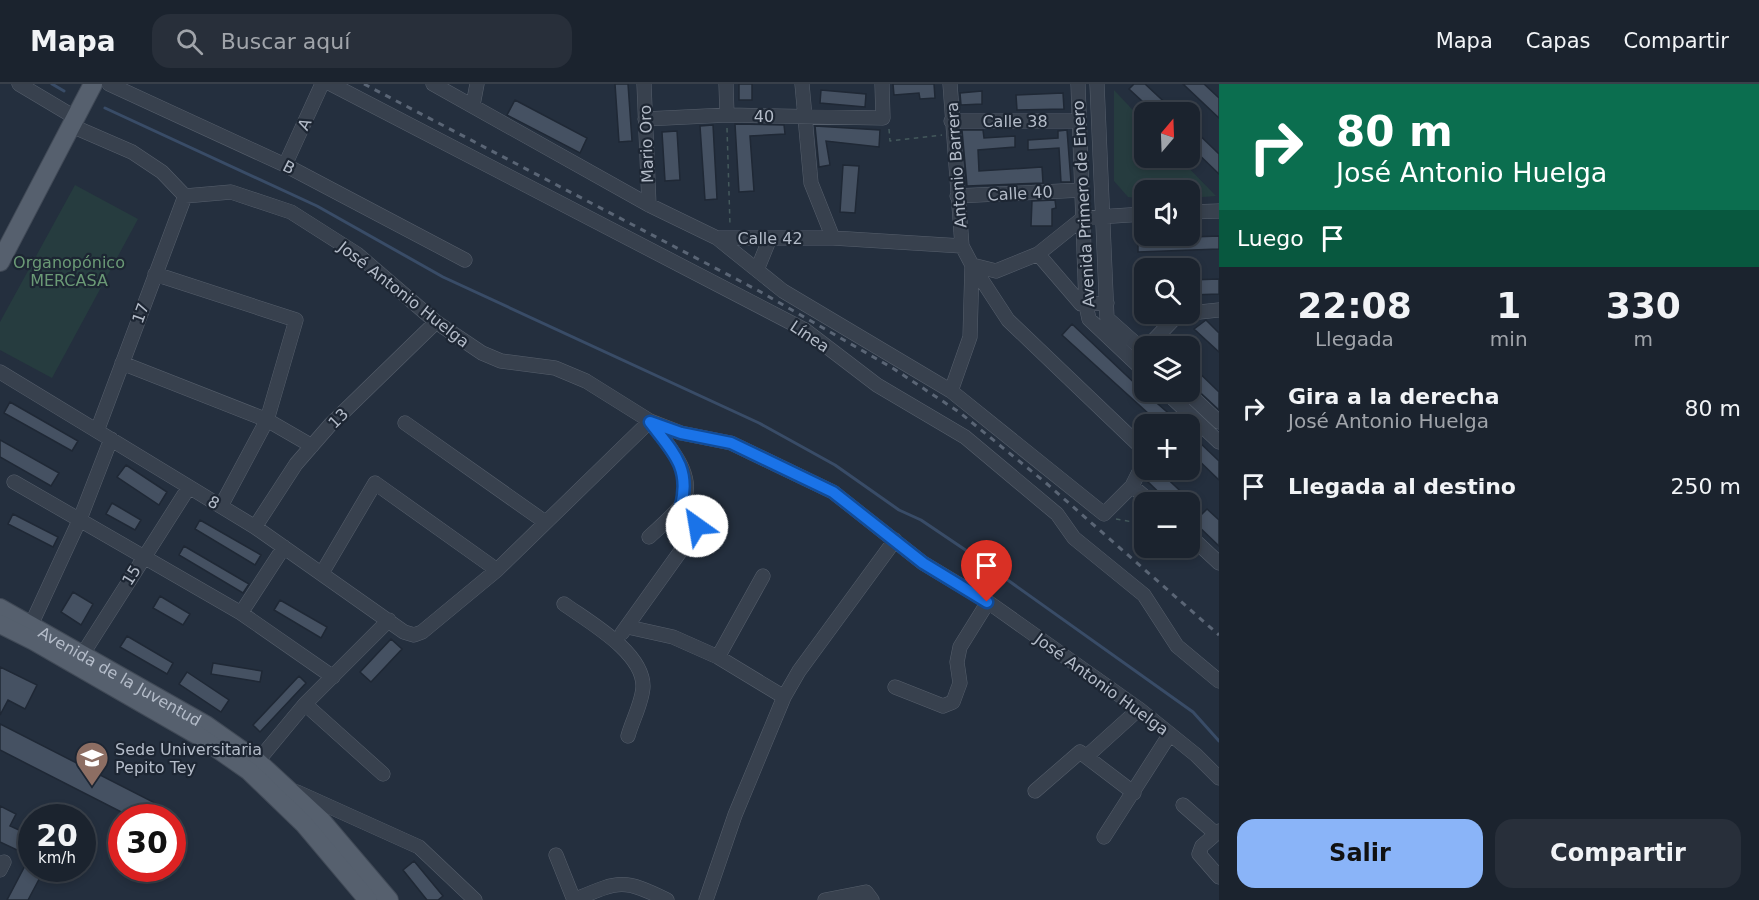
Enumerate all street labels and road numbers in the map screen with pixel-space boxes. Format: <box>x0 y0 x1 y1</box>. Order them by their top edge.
street label: Avenida Primero de Enero <box>1069 100 1098 308</box>
street label: Antonio Barrera <box>943 101 970 229</box>
street label: Mario Oro <box>636 105 657 183</box>
street label: 40 <box>754 107 774 126</box>
street label: Calle 38 <box>982 112 1048 131</box>
street label: A <box>294 115 315 133</box>
street label: B <box>280 156 298 178</box>
street label: Calle 40 <box>987 182 1053 205</box>
street label: Calle 42 <box>737 229 803 248</box>
street label: José Antonio Huelga <box>334 237 473 351</box>
street label: 17 <box>128 300 153 326</box>
street label: Línea <box>787 316 833 356</box>
street label: 13 <box>324 404 352 432</box>
street label: 8 <box>205 492 223 513</box>
street label: 15 <box>118 562 145 589</box>
street label: Avenida de la Juventud <box>35 623 205 730</box>
street label: José Antonio Huelga <box>1030 629 1172 739</box>

